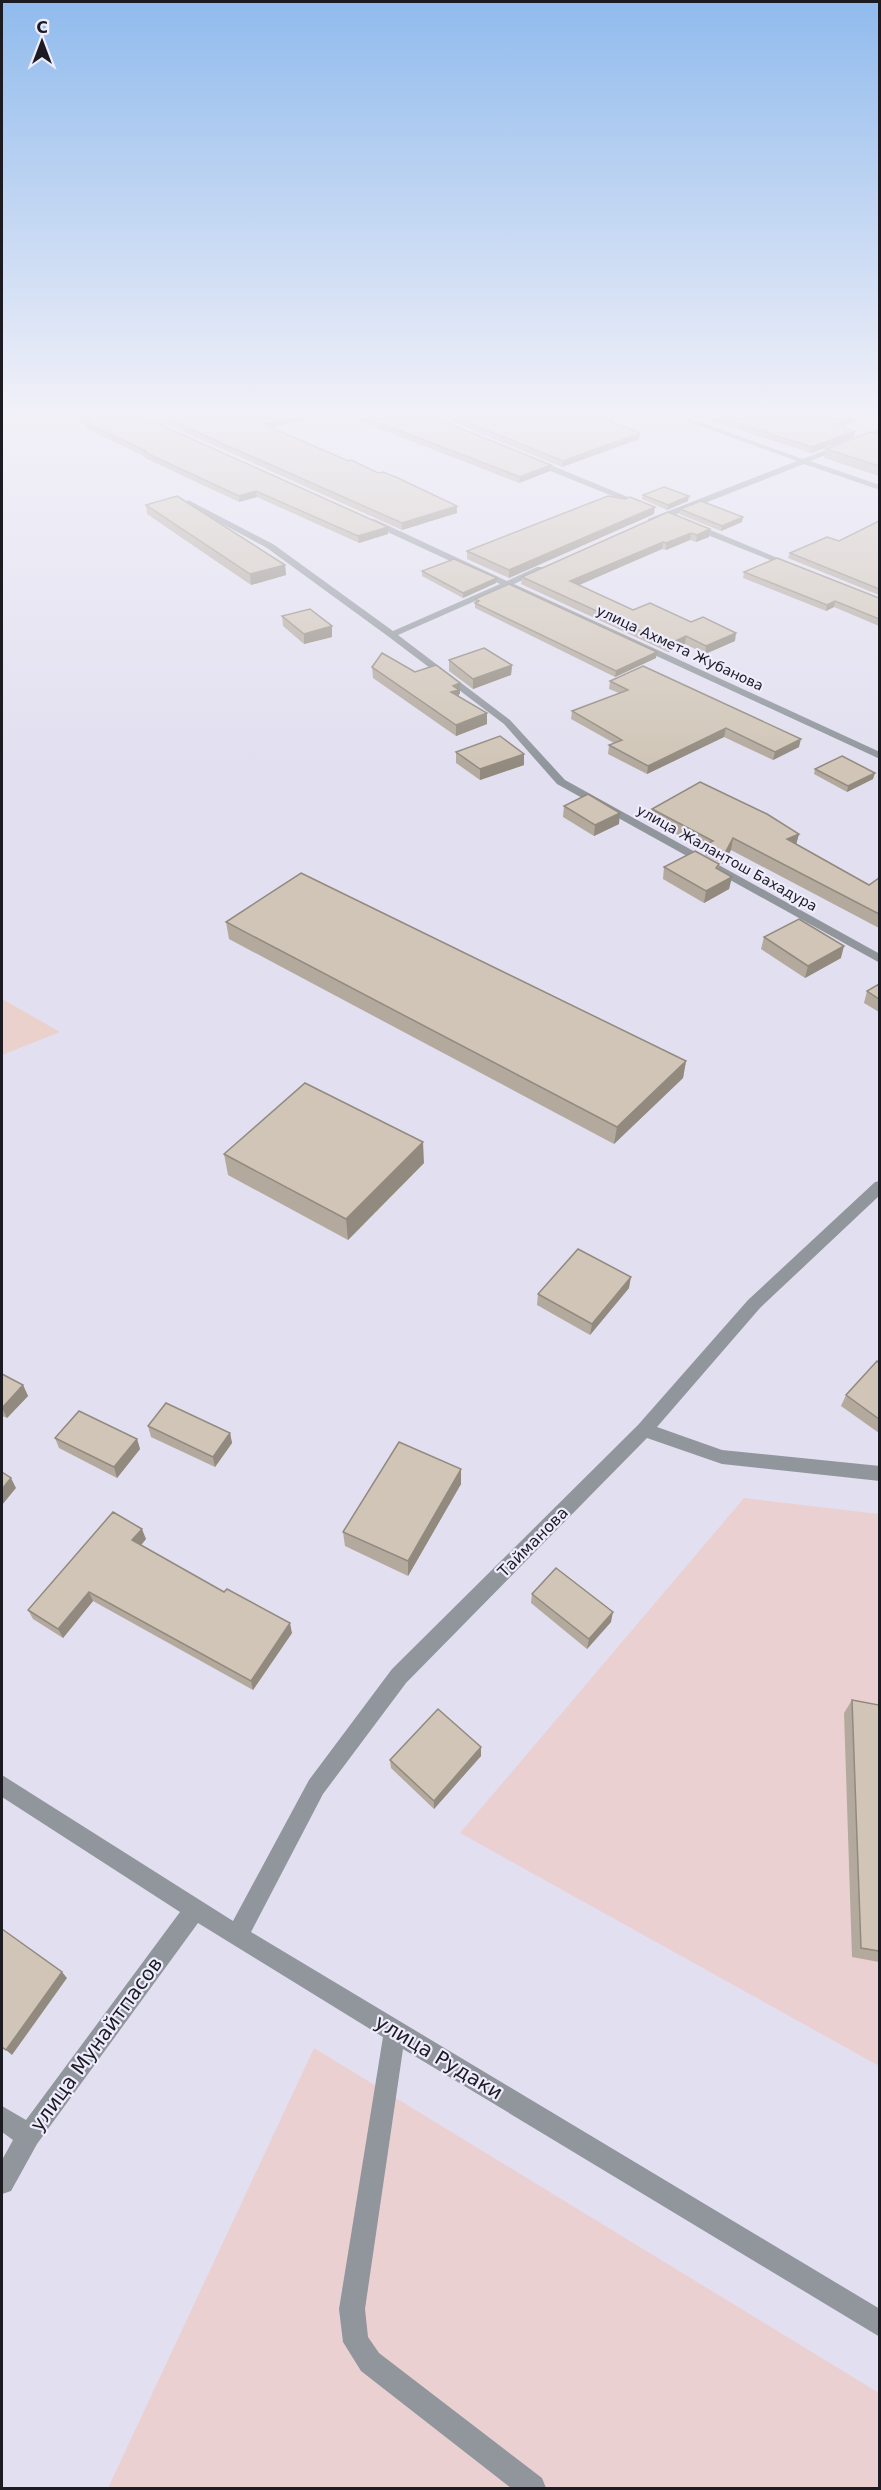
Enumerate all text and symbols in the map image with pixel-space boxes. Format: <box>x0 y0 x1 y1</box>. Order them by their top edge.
north arrow <box>12 12 72 72</box>
text: С <box>36 18 48 37</box>
street label: улица Ахмета Жубанова <box>594 602 766 694</box>
street label: улица Жалантош Бахадура <box>634 802 820 914</box>
street label: Тайманова <box>493 1503 572 1582</box>
street label: улица Мунайтпасов <box>25 1952 167 2136</box>
street label: улица Рудаки <box>371 2009 507 2105</box>

